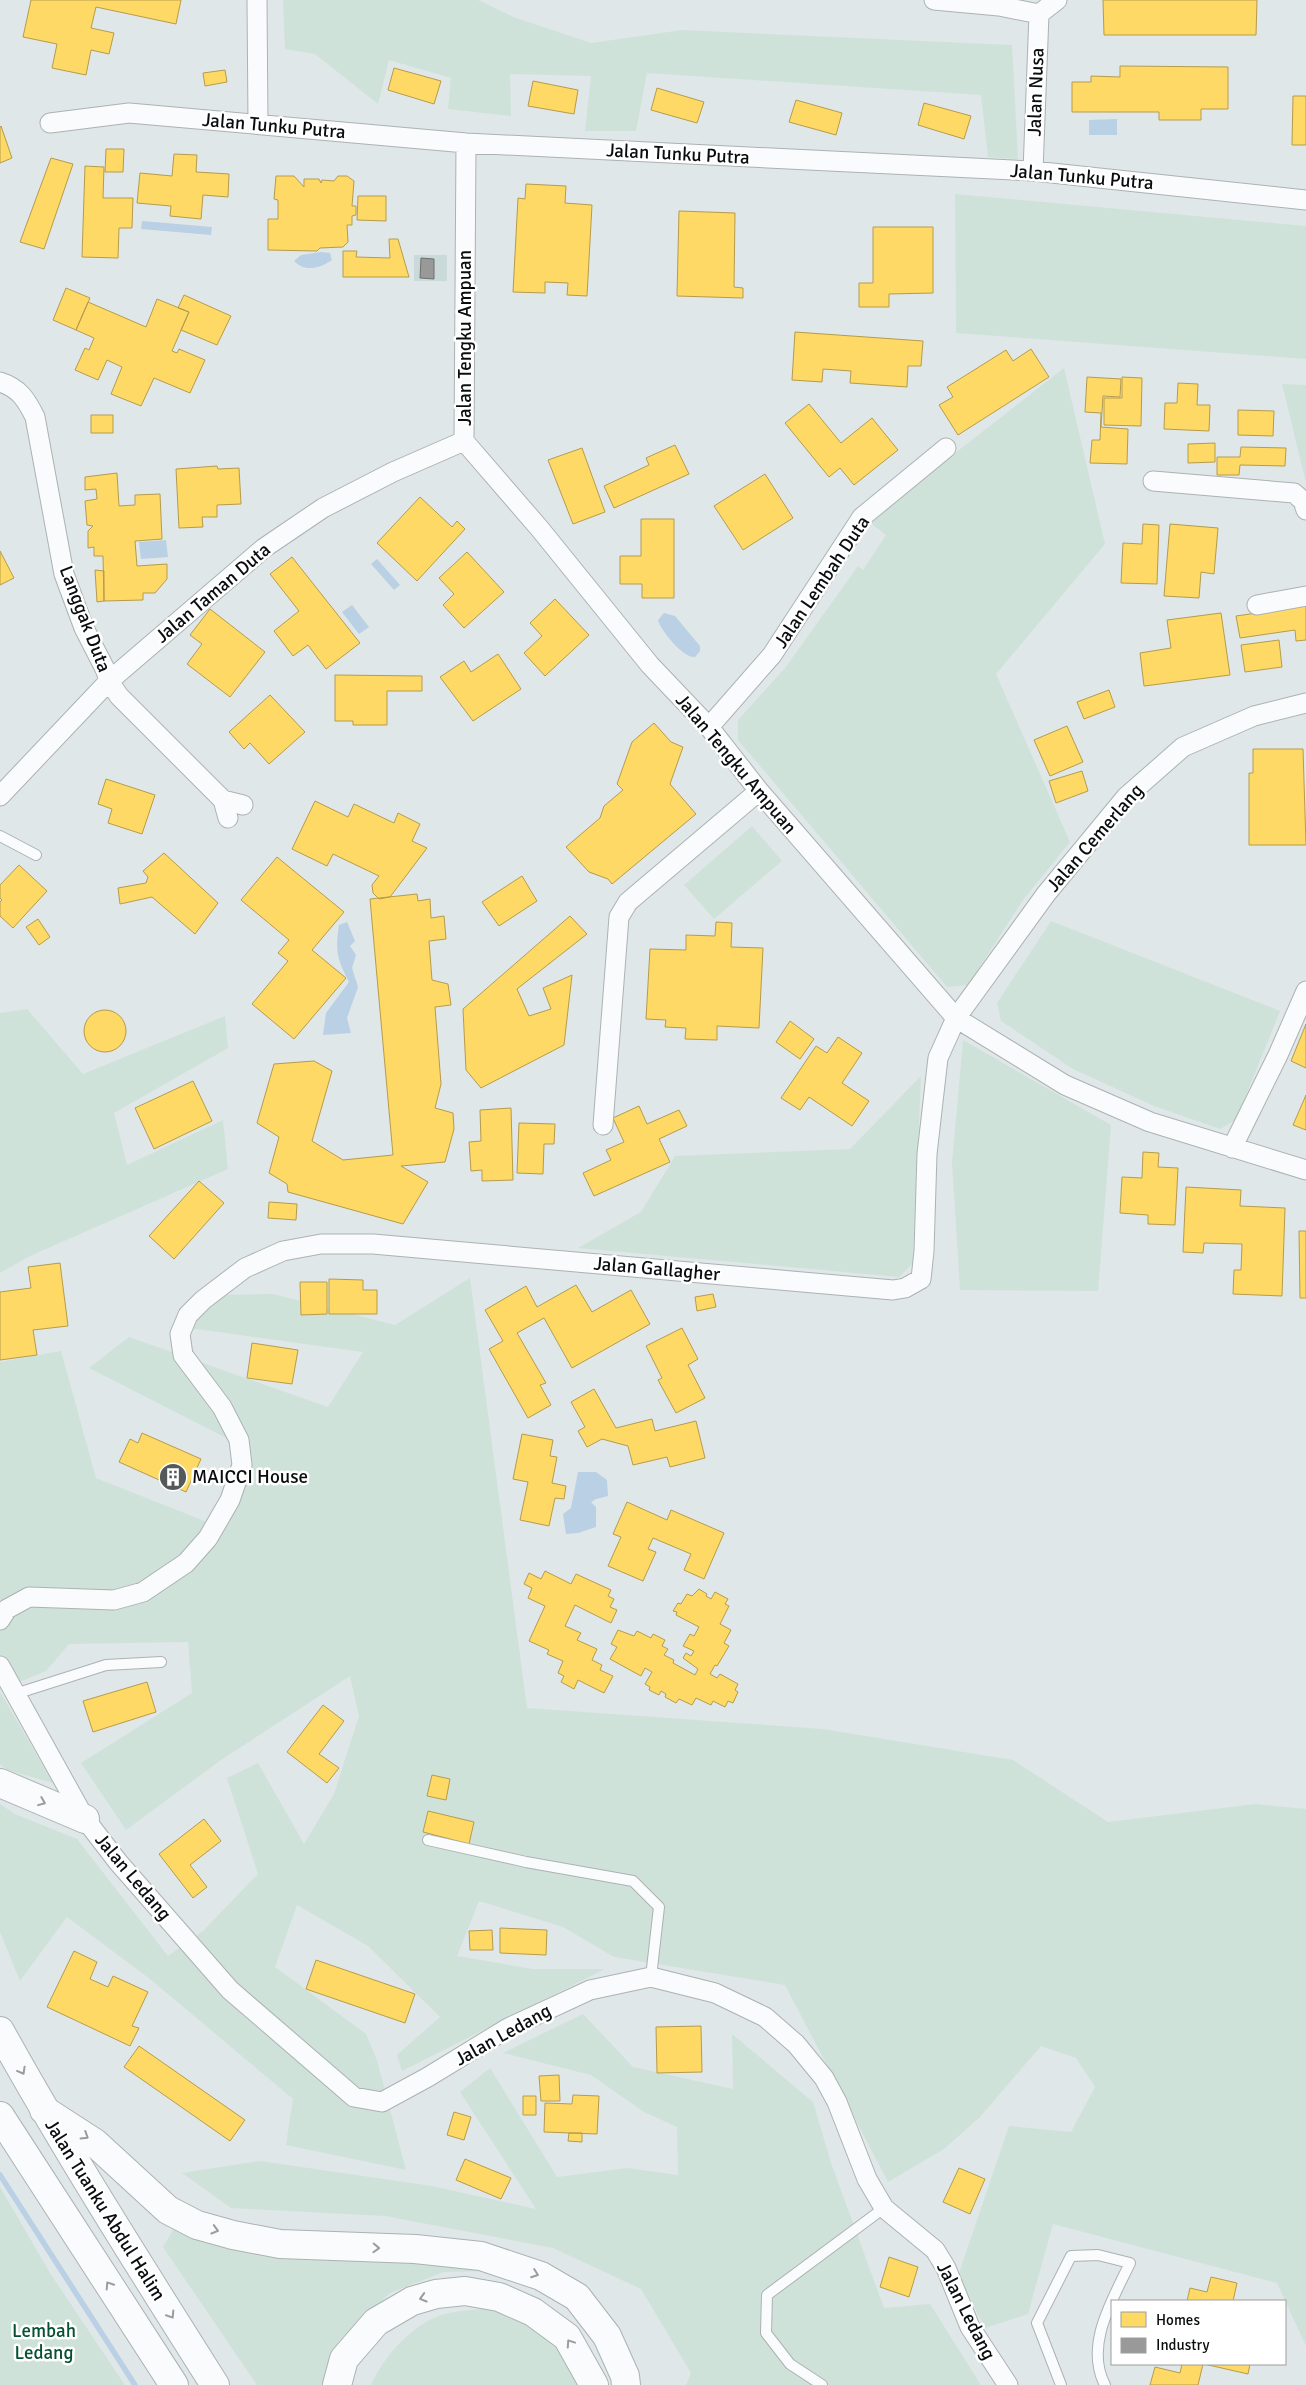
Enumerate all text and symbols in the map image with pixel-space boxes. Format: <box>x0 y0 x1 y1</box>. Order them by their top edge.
street label: Jalan Nusa <box>1022 47 1050 137</box>
street label: Jalan Tunku Putra <box>201 108 347 144</box>
street label: Jalan Tunku Putra <box>606 138 750 170</box>
street label: Jalan Tunku Putra <box>1009 159 1155 195</box>
street label: Jalan Tengku Ampuan <box>453 250 477 426</box>
street label: Jalan Lembah Duta <box>769 511 875 653</box>
street label: Jalan Taman Duta <box>150 538 276 648</box>
street label: Langgak Duta <box>54 562 116 676</box>
street label: Jalan Tengku Ampuan <box>670 689 802 839</box>
street label: Jalan Cemerlang <box>1041 779 1149 897</box>
street label: Jalan Gallagher <box>593 1252 721 1286</box>
building icon: MAICCI House <box>158 1462 188 1492</box>
place label: MAICCI House <box>192 1465 308 1489</box>
one-way arrow <box>37 1796 46 1806</box>
street label: Jalan Ledang <box>90 1829 176 1925</box>
street label: Jalan Ledang <box>451 1999 555 2071</box>
one-way arrow <box>16 2065 26 2074</box>
street label: Jalan Tuanku Abdul Halim <box>39 2115 171 2305</box>
one-way arrow <box>79 2130 88 2140</box>
one-way arrow <box>211 2224 219 2235</box>
one-way arrow <box>372 2242 380 2253</box>
street label: Jalan Ledang <box>931 2258 1001 2364</box>
one-way arrow <box>530 2268 539 2278</box>
one-way arrow <box>106 2282 115 2291</box>
one-way arrow <box>420 2292 428 2302</box>
legend <box>1111 2300 1286 2365</box>
one-way arrow <box>164 2310 174 2319</box>
text: Homes <box>1156 2311 1200 2329</box>
park label: Lembah Ledang <box>12 2319 76 2365</box>
text: Industry <box>1156 2336 1209 2354</box>
one-way arrow <box>567 2339 576 2348</box>

